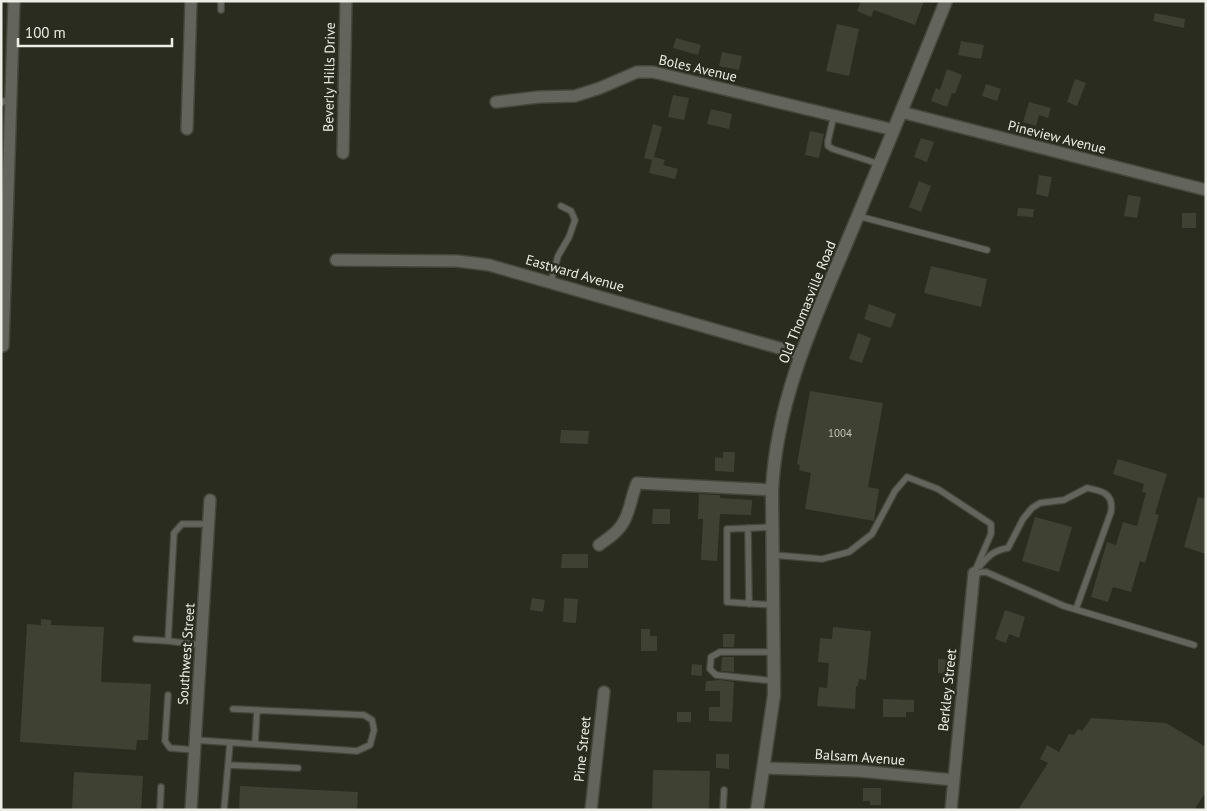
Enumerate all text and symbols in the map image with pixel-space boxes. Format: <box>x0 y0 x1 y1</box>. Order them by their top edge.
scale bar <box>18 15 171 47</box>
street label: Beverly Hills Drive <box>319 22 339 132</box>
text: 100 m <box>25 23 66 42</box>
street label: Boles Avenue <box>657 50 739 86</box>
street label: Pineview Avenue <box>1006 116 1108 158</box>
street label: Old Thomasville Road <box>774 238 840 366</box>
street label: Eastward Avenue <box>524 250 626 296</box>
house number: 1004 <box>828 426 852 440</box>
street label: Southwest Street <box>173 602 199 706</box>
street label: Berkley Street <box>934 647 960 732</box>
street label: Pine Street <box>570 715 594 783</box>
street label: Balsam Avenue <box>814 745 906 769</box>

